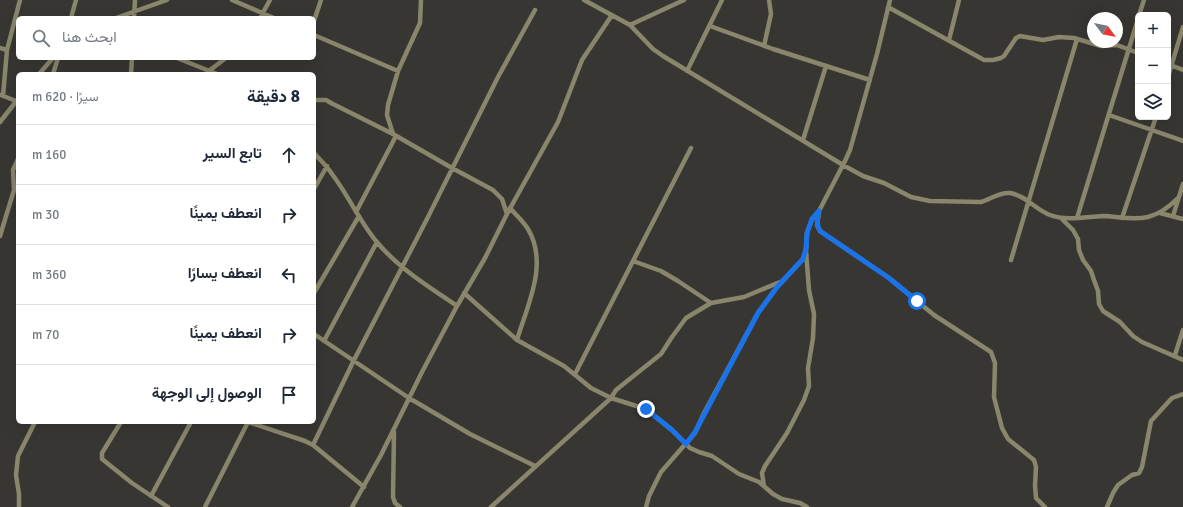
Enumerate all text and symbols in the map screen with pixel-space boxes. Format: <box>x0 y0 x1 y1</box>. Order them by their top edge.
north arrow <box>1087 12 1123 48</box>
map controls <box>1135 12 1171 120</box>
button: + <box>1135 12 1171 48</box>
search box <box>16 16 316 60</box>
icon: search <box>30 27 52 49</box>
text: ابحث هنا <box>62 28 117 46</box>
button: − <box>1135 48 1171 84</box>
button: layers <box>1135 84 1171 120</box>
text: 8 دقيقة <box>247 86 300 107</box>
text: سيرًا · 620 m <box>32 89 99 105</box>
text: تابع السير <box>203 144 262 162</box>
icon: ahead <box>278 144 300 166</box>
text: 160 m <box>32 147 66 163</box>
text: انعطف يمينًا <box>190 204 262 222</box>
icon: right <box>278 204 300 226</box>
text: 30 m <box>32 207 59 223</box>
text: انعطف يسارًا <box>188 264 262 282</box>
icon: left <box>278 264 300 286</box>
text: 360 m <box>32 267 66 283</box>
route start <box>908 292 926 310</box>
text: انعطف يمينًا <box>190 324 262 342</box>
icon: right <box>278 324 300 346</box>
text: 70 m <box>32 327 59 343</box>
text: الوصول إلى الوجهة <box>152 384 262 402</box>
icon: arrive <box>278 384 300 406</box>
route end <box>637 400 655 418</box>

